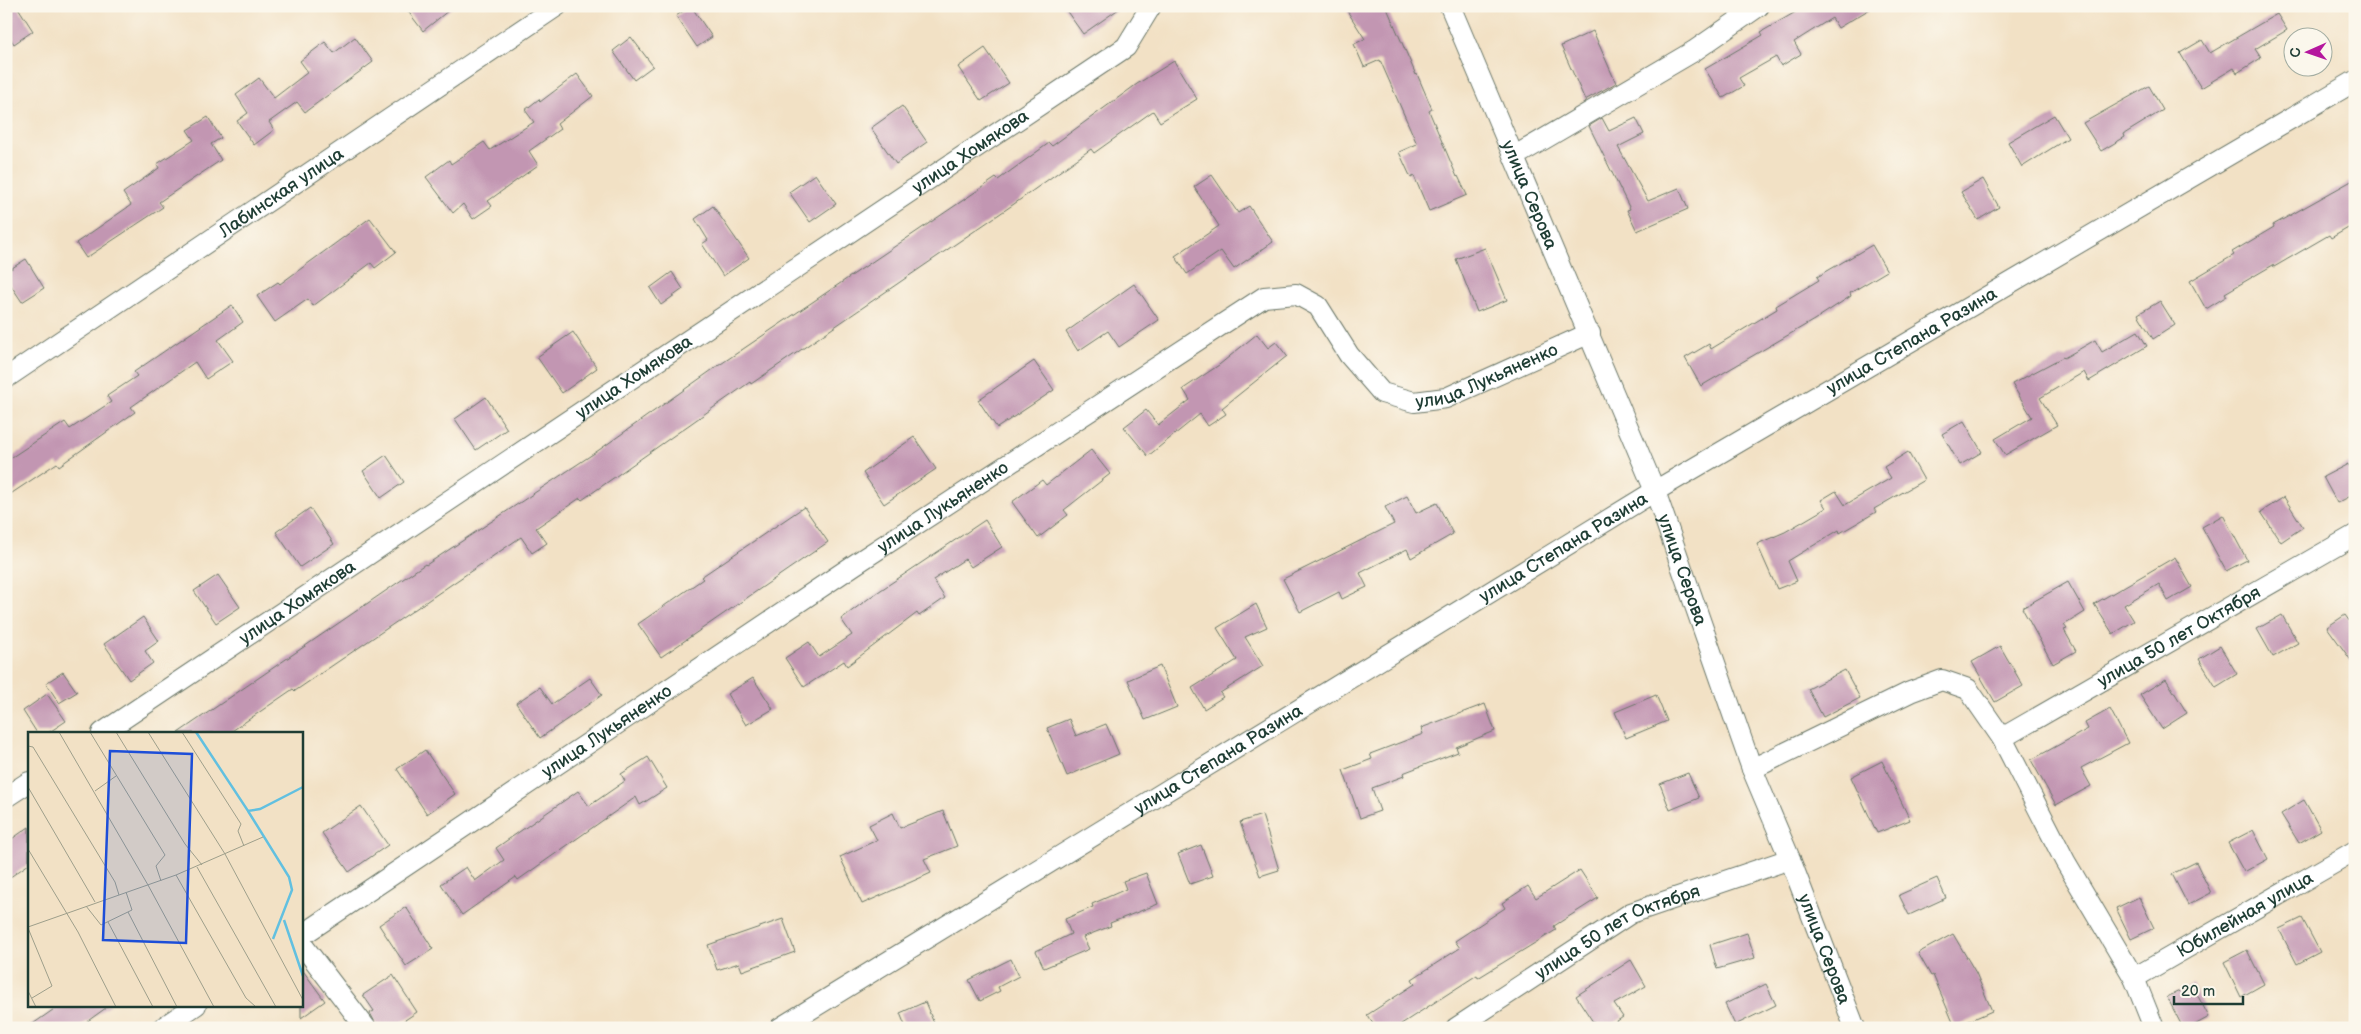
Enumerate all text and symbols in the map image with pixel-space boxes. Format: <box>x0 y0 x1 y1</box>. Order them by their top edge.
north arrow <box>2284 28 2334 78</box>
text: С <box>2287 47 2304 58</box>
street label: улица Хомякова <box>908 105 1033 198</box>
street label: улица Серова <box>1497 137 1562 253</box>
street label: Лабинская улица <box>214 143 348 243</box>
street label: улица Степана Разина <box>1823 283 2001 399</box>
street label: улица Хомякова <box>572 331 696 424</box>
street label: улица Лукьяненко <box>1414 339 1561 413</box>
street label: улица Лукьяненко <box>874 457 1012 558</box>
street label: улица Степана Разина <box>1475 488 1652 607</box>
street label: улица Серова <box>1653 511 1711 629</box>
street label: улица Хомякова <box>235 556 360 649</box>
street label: улица 50 лет Октября <box>2094 582 2265 692</box>
street label: улица Лукьяненко <box>538 680 676 782</box>
street label: улица Степана Разина <box>1130 700 1307 819</box>
inset map <box>28 732 302 1006</box>
street label: Юбилейная улица <box>2173 867 2317 962</box>
street label: улица 50 лет Октября <box>1531 880 1703 984</box>
street label: улица Серова <box>1793 891 1855 1008</box>
scale bar <box>2174 974 2242 1006</box>
text: 20 m <box>2181 982 2215 1001</box>

